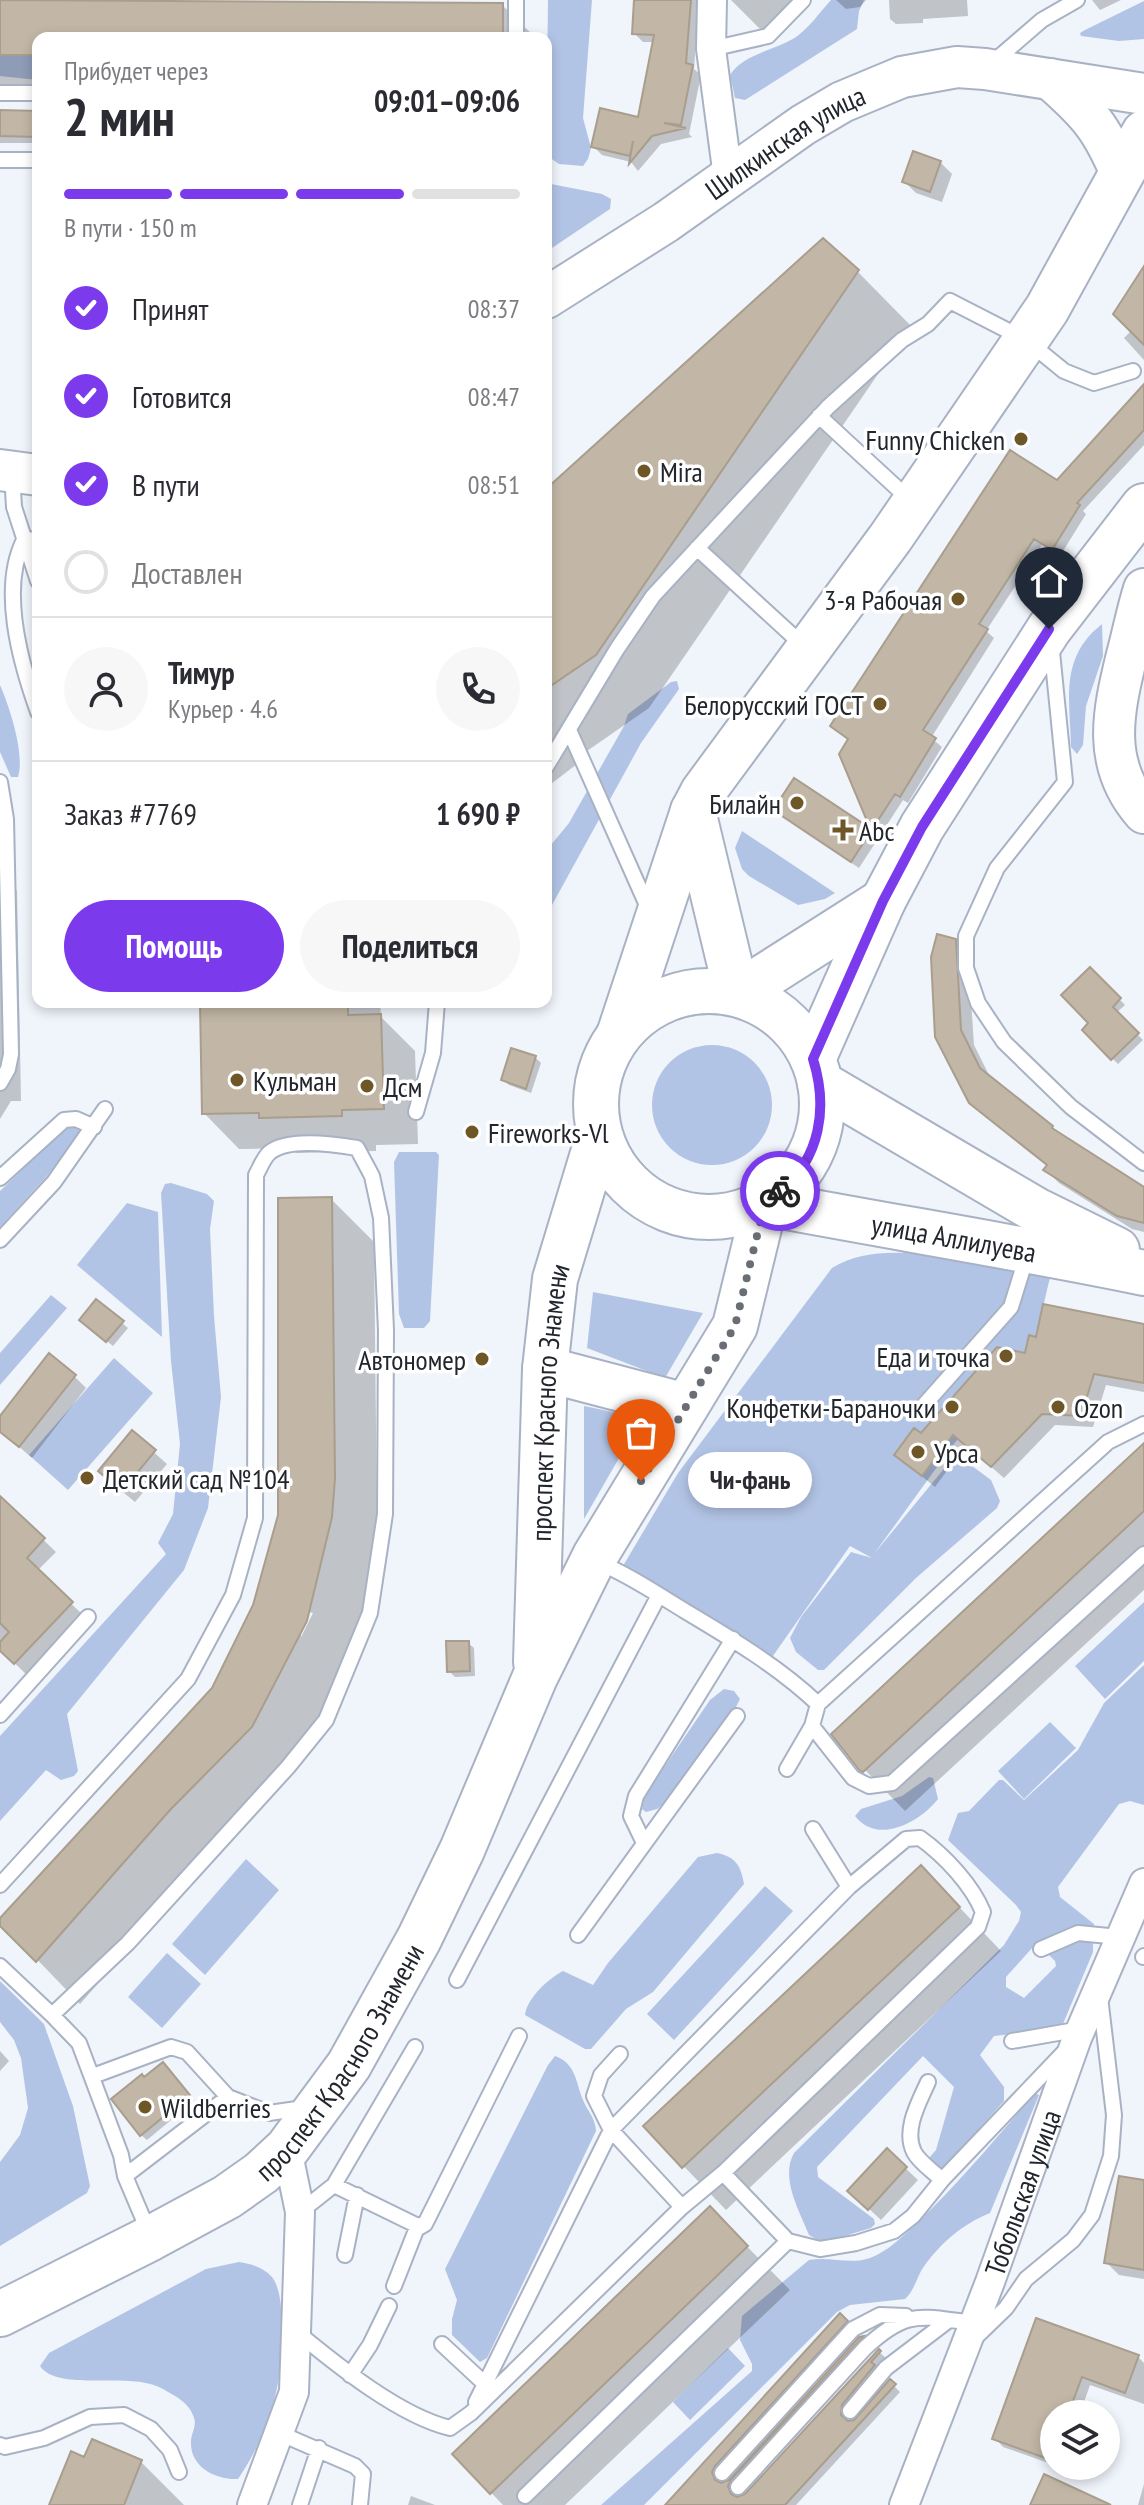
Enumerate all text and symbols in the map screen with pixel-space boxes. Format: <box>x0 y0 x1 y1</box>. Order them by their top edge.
text: Прибудет через <box>64 54 208 87</box>
street label: Шилкинская улица <box>697 76 871 207</box>
text: 09:01–09:06 <box>374 81 520 120</box>
text: 2 мин <box>64 83 175 150</box>
text: В пути · 150 m <box>64 211 197 244</box>
icon: check <box>64 286 108 330</box>
text: Принят <box>132 289 208 328</box>
text: 08:37 <box>468 292 520 325</box>
icon: check <box>64 374 108 418</box>
text: Готовится <box>132 377 232 416</box>
text: 08:47 <box>468 380 520 413</box>
place label: Funny Chicken <box>865 421 1005 458</box>
marker: Funny Chicken <box>1012 430 1030 448</box>
place label: Mira <box>660 453 703 490</box>
icon: check <box>64 462 108 506</box>
marker: Mira <box>635 462 653 480</box>
text: В пути <box>132 465 200 504</box>
text: 08:51 <box>468 468 520 501</box>
pin <box>1015 547 1083 629</box>
text: Доставлен <box>132 553 242 592</box>
icon: home <box>1027 559 1071 603</box>
place label: 3-я Рабочая <box>824 581 942 618</box>
marker: 3-я Рабочая <box>949 590 967 608</box>
button: person <box>64 647 148 731</box>
button: phone <box>436 647 520 731</box>
text: Тимур <box>168 653 235 692</box>
place label: Белорусский ГОСТ <box>684 686 864 723</box>
text: Курьер · 4.6 <box>168 692 278 725</box>
marker: Белорусский ГОСТ <box>871 695 889 713</box>
place label: Билайн <box>709 785 781 822</box>
text: Заказ #7769 <box>64 794 197 833</box>
text: 1 690 ₽ <box>436 794 520 833</box>
marker: Билайн <box>788 794 806 812</box>
place label: Abc <box>859 812 894 849</box>
marker: Abc <box>834 821 852 839</box>
button: Помощь <box>64 900 284 992</box>
button: Поделиться <box>300 900 520 992</box>
place label: Кульман <box>253 1062 337 1099</box>
place label: Дсм <box>383 1068 422 1105</box>
marker: Кульман <box>228 1071 246 1089</box>
marker: Дсм <box>358 1077 376 1095</box>
place label: Fireworks-Vl <box>488 1114 609 1151</box>
marker: Fireworks-Vl <box>463 1123 481 1141</box>
courier <box>740 1151 820 1231</box>
icon: bike <box>758 1169 802 1213</box>
street label: улица Аллилуева <box>869 1204 1039 1270</box>
street label: проспект Красного Знамени <box>521 1259 577 1542</box>
place label: Еда и точка <box>876 1338 990 1375</box>
place label: Автономер <box>358 1341 466 1378</box>
marker: Еда и точка <box>997 1347 1015 1365</box>
marker: Автономер <box>473 1350 491 1368</box>
place label: Конфетки-Бараночки <box>727 1389 936 1426</box>
place label: Ozon <box>1074 1389 1123 1426</box>
marker: Конфетки-Бараночки <box>943 1398 961 1416</box>
marker: Ozon <box>1049 1398 1067 1416</box>
pin <box>607 1399 675 1481</box>
icon: bag <box>619 1411 663 1455</box>
place label: Урса <box>934 1434 979 1471</box>
marker: Урса <box>909 1443 927 1461</box>
callout: Чи-фань <box>689 1453 813 1509</box>
place label: Детский сад №104 <box>103 1460 290 1497</box>
text: Чи-фань <box>710 1463 790 1496</box>
marker: Детский сад №104 <box>78 1469 96 1487</box>
street label: проспект Красного Знамени <box>247 1937 431 2188</box>
place label: Wildberries <box>161 2089 271 2126</box>
marker: Wildberries <box>136 2098 154 2116</box>
street label: Тобольская улица <box>975 2104 1069 2281</box>
map controls <box>1040 2400 1120 2480</box>
button: layers <box>1040 2400 1120 2480</box>

